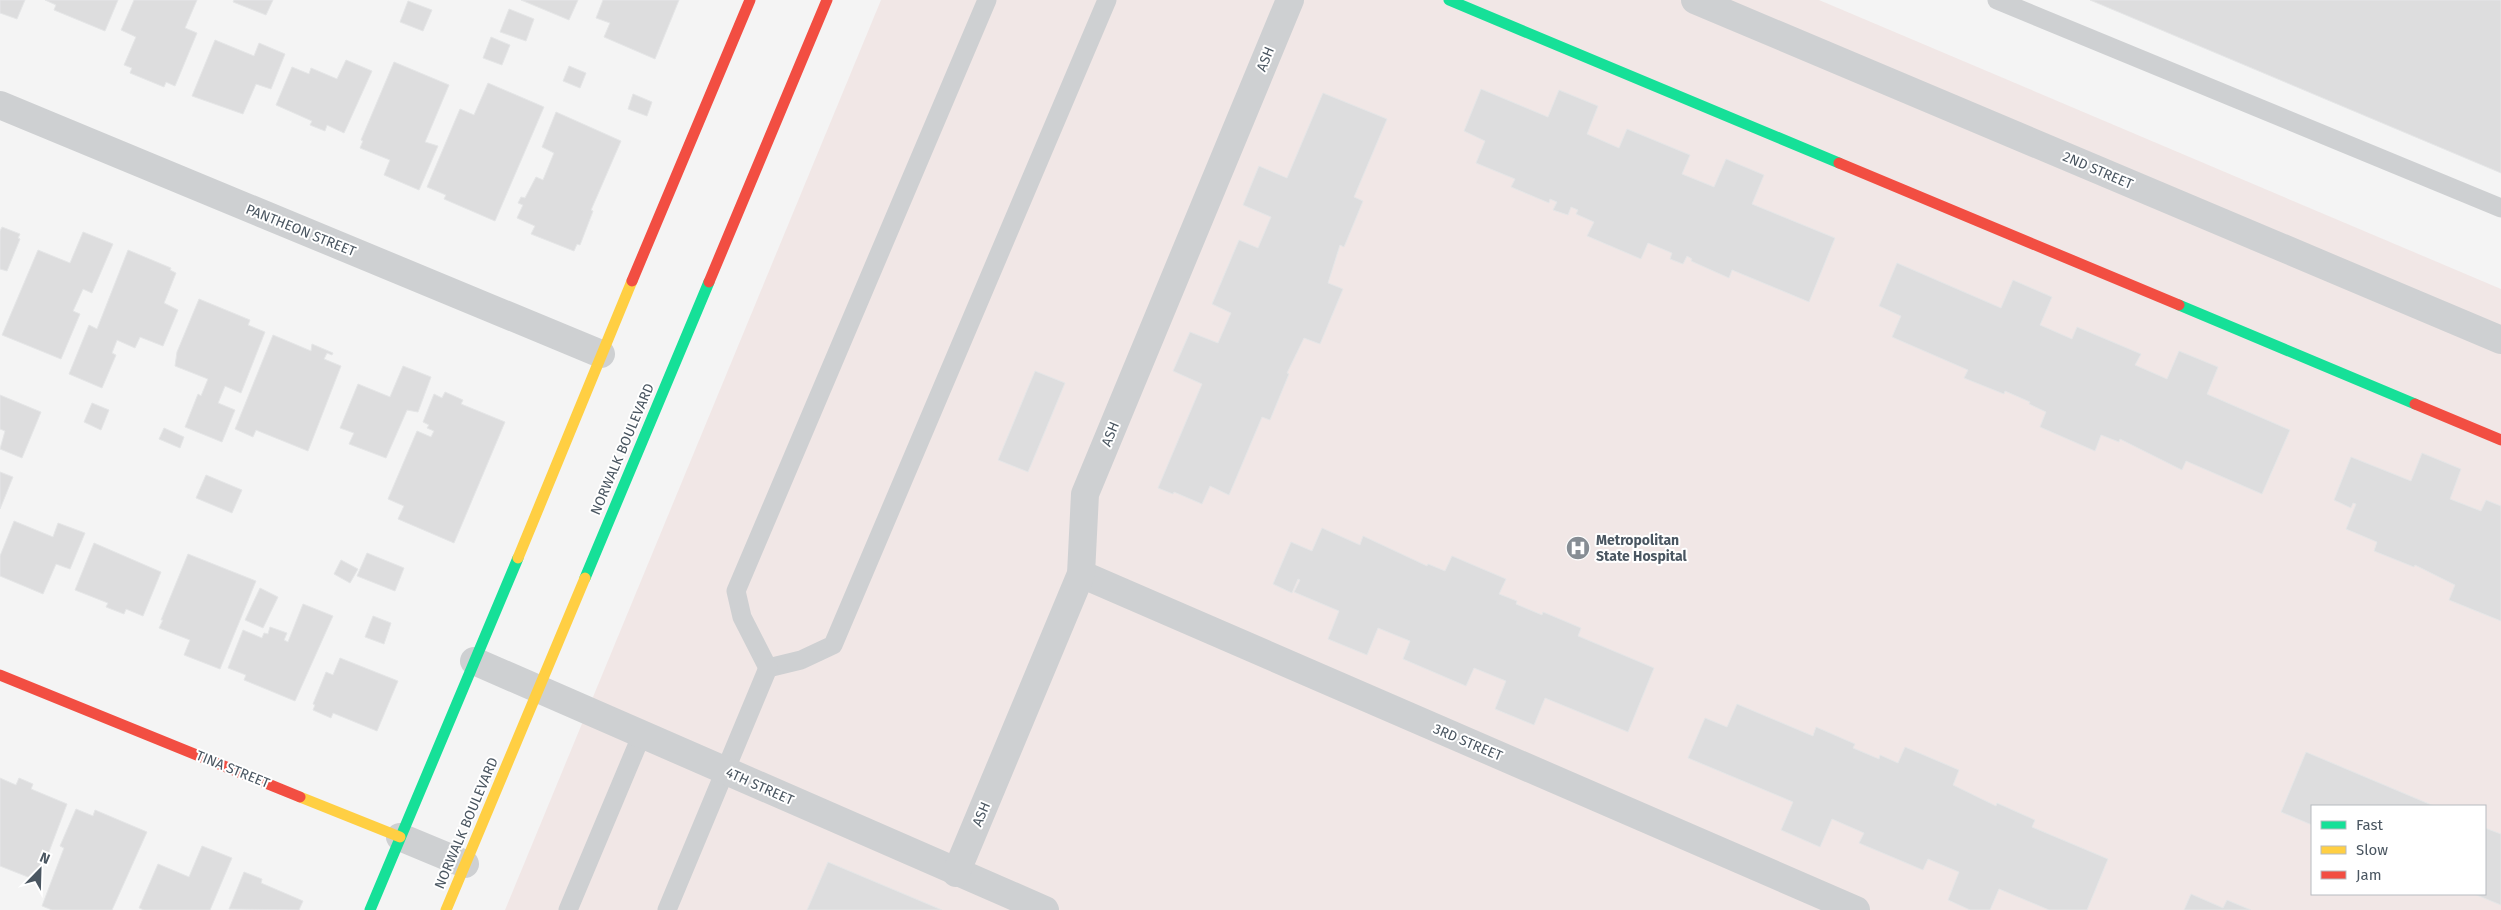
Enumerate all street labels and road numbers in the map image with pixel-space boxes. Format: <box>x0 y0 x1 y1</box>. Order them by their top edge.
street label: ASH <box>1253 44 1278 74</box>
street label: 2ND STREET <box>2060 148 2136 193</box>
street label: PANTHEON STREET <box>243 201 359 261</box>
street label: NORWALK BOULEVARD <box>587 381 658 518</box>
street label: ASH <box>1098 419 1123 449</box>
street label: 3RD STREET <box>1431 720 1506 765</box>
street label: TINA STREET <box>194 747 273 792</box>
street label: NORWALK BOULEVARD <box>431 755 502 892</box>
street label: 4TH STREET <box>723 764 797 809</box>
street label: ASH <box>969 799 994 829</box>

